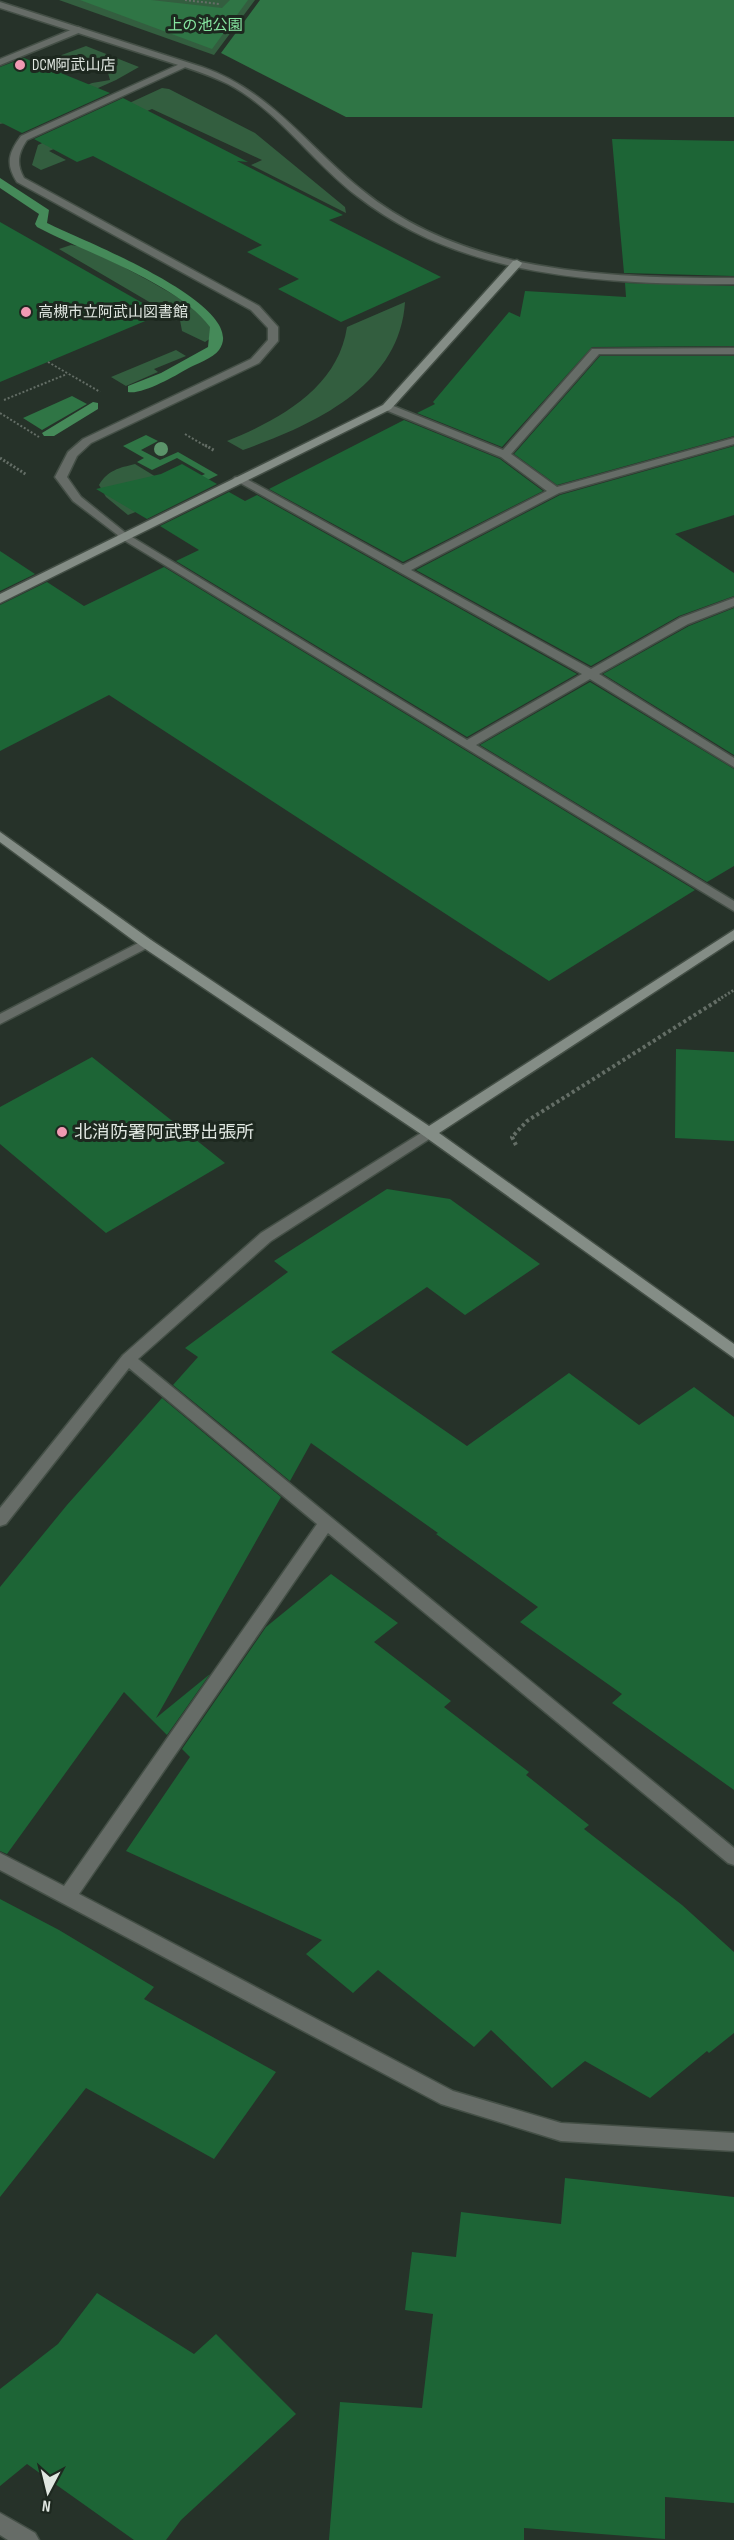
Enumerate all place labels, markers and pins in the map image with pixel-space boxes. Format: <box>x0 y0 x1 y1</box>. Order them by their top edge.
place label: DCM阿武山店 <box>32 56 116 75</box>
marker: DCM阿武山店 <box>13 58 27 72</box>
place label: 高槻市立阿武山図書館 <box>38 303 188 322</box>
marker: 高槻市立阿武山図書館 <box>19 305 33 319</box>
place label: 北消防署阿武野出張所 <box>74 1122 254 1143</box>
marker: 北消防署阿武野出張所 <box>55 1125 69 1139</box>

